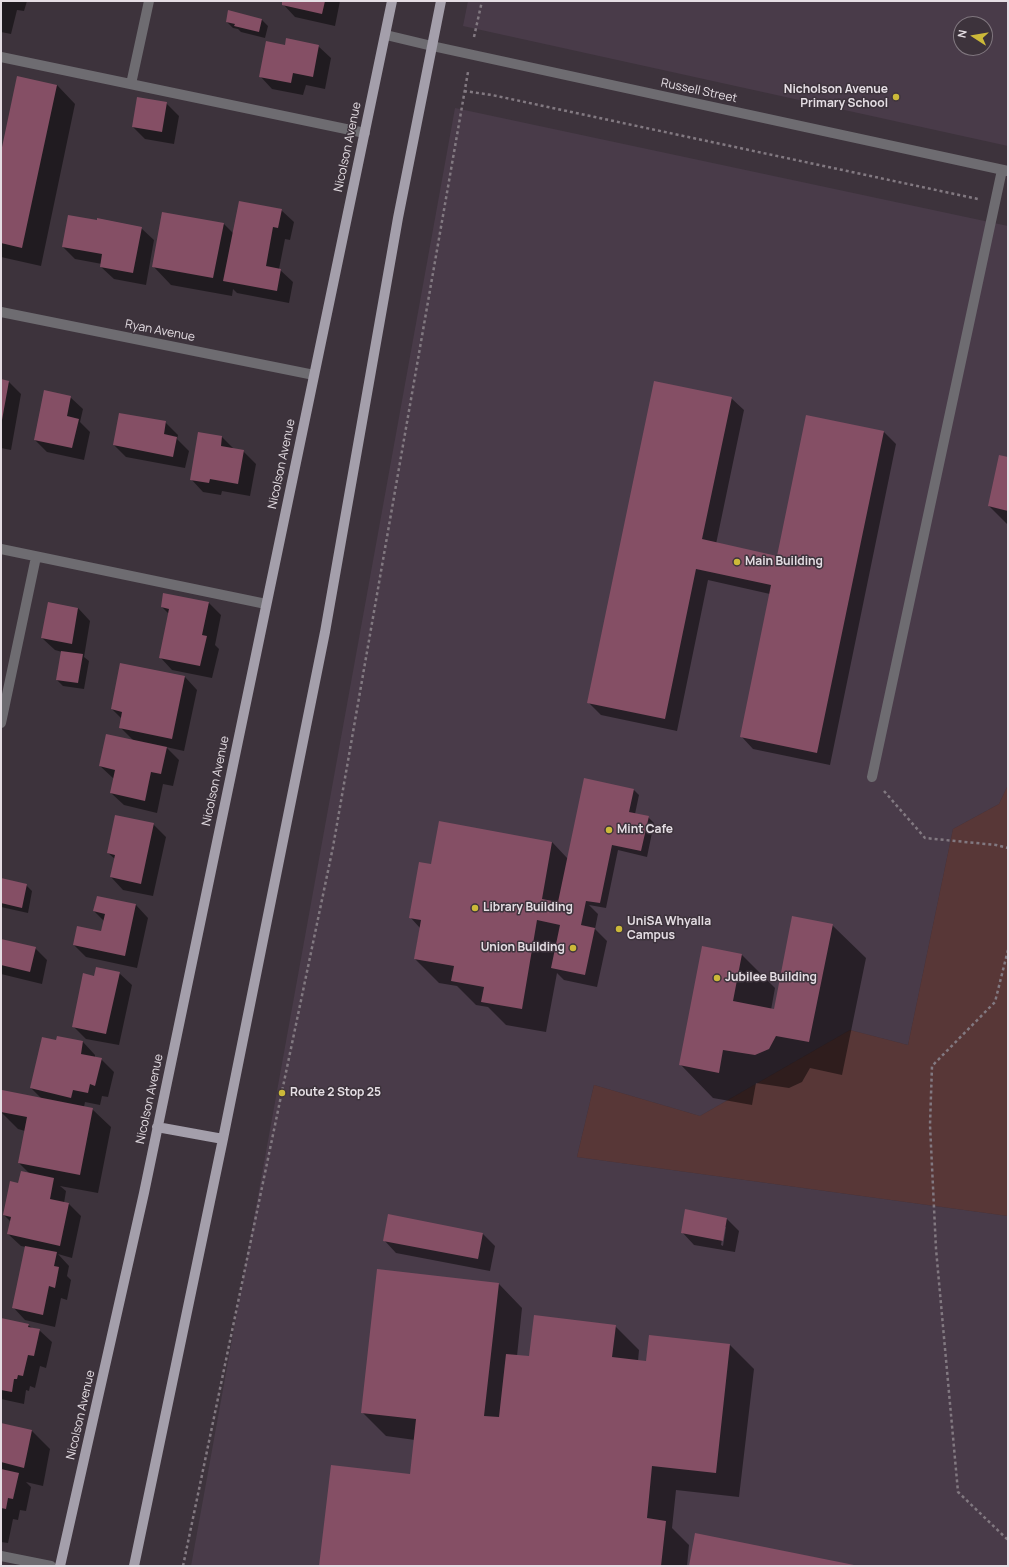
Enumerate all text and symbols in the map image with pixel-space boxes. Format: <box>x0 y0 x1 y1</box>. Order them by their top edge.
north arrow <box>953 16 993 56</box>
text: N <box>954 28 970 39</box>
street label: Russell Street <box>660 76 738 106</box>
place label: Nicholson Avenue Primary School <box>784 83 888 111</box>
marker: Nicholson Avenue Primary School <box>891 92 901 102</box>
street label: Nicolson Avenue <box>331 101 365 193</box>
street label: Ryan Avenue <box>124 317 196 345</box>
street label: Nicolson Avenue <box>265 418 299 510</box>
place label: Main Building <box>745 555 823 569</box>
marker: Main Building <box>732 557 742 567</box>
street label: Nicolson Avenue <box>199 735 233 827</box>
place label: Mint Cafe <box>617 823 673 837</box>
marker: Mint Cafe <box>604 825 614 835</box>
place label: Library Building <box>483 901 573 915</box>
marker: Library Building <box>470 903 480 913</box>
place label: UniSA Whyalla Campus <box>627 915 711 943</box>
marker: UniSA Whyalla Campus <box>614 924 624 934</box>
place label: Union Building <box>481 941 565 955</box>
marker: Union Building <box>568 943 578 953</box>
place label: Jubilee Building <box>725 971 817 985</box>
marker: Jubilee Building <box>712 973 722 983</box>
street label: Nicolson Avenue <box>133 1053 167 1145</box>
place label: Route 2 Stop 25 <box>290 1086 381 1100</box>
marker: Route 2 Stop 25 <box>277 1088 287 1098</box>
street label: Nicolson Avenue <box>64 1369 98 1461</box>

